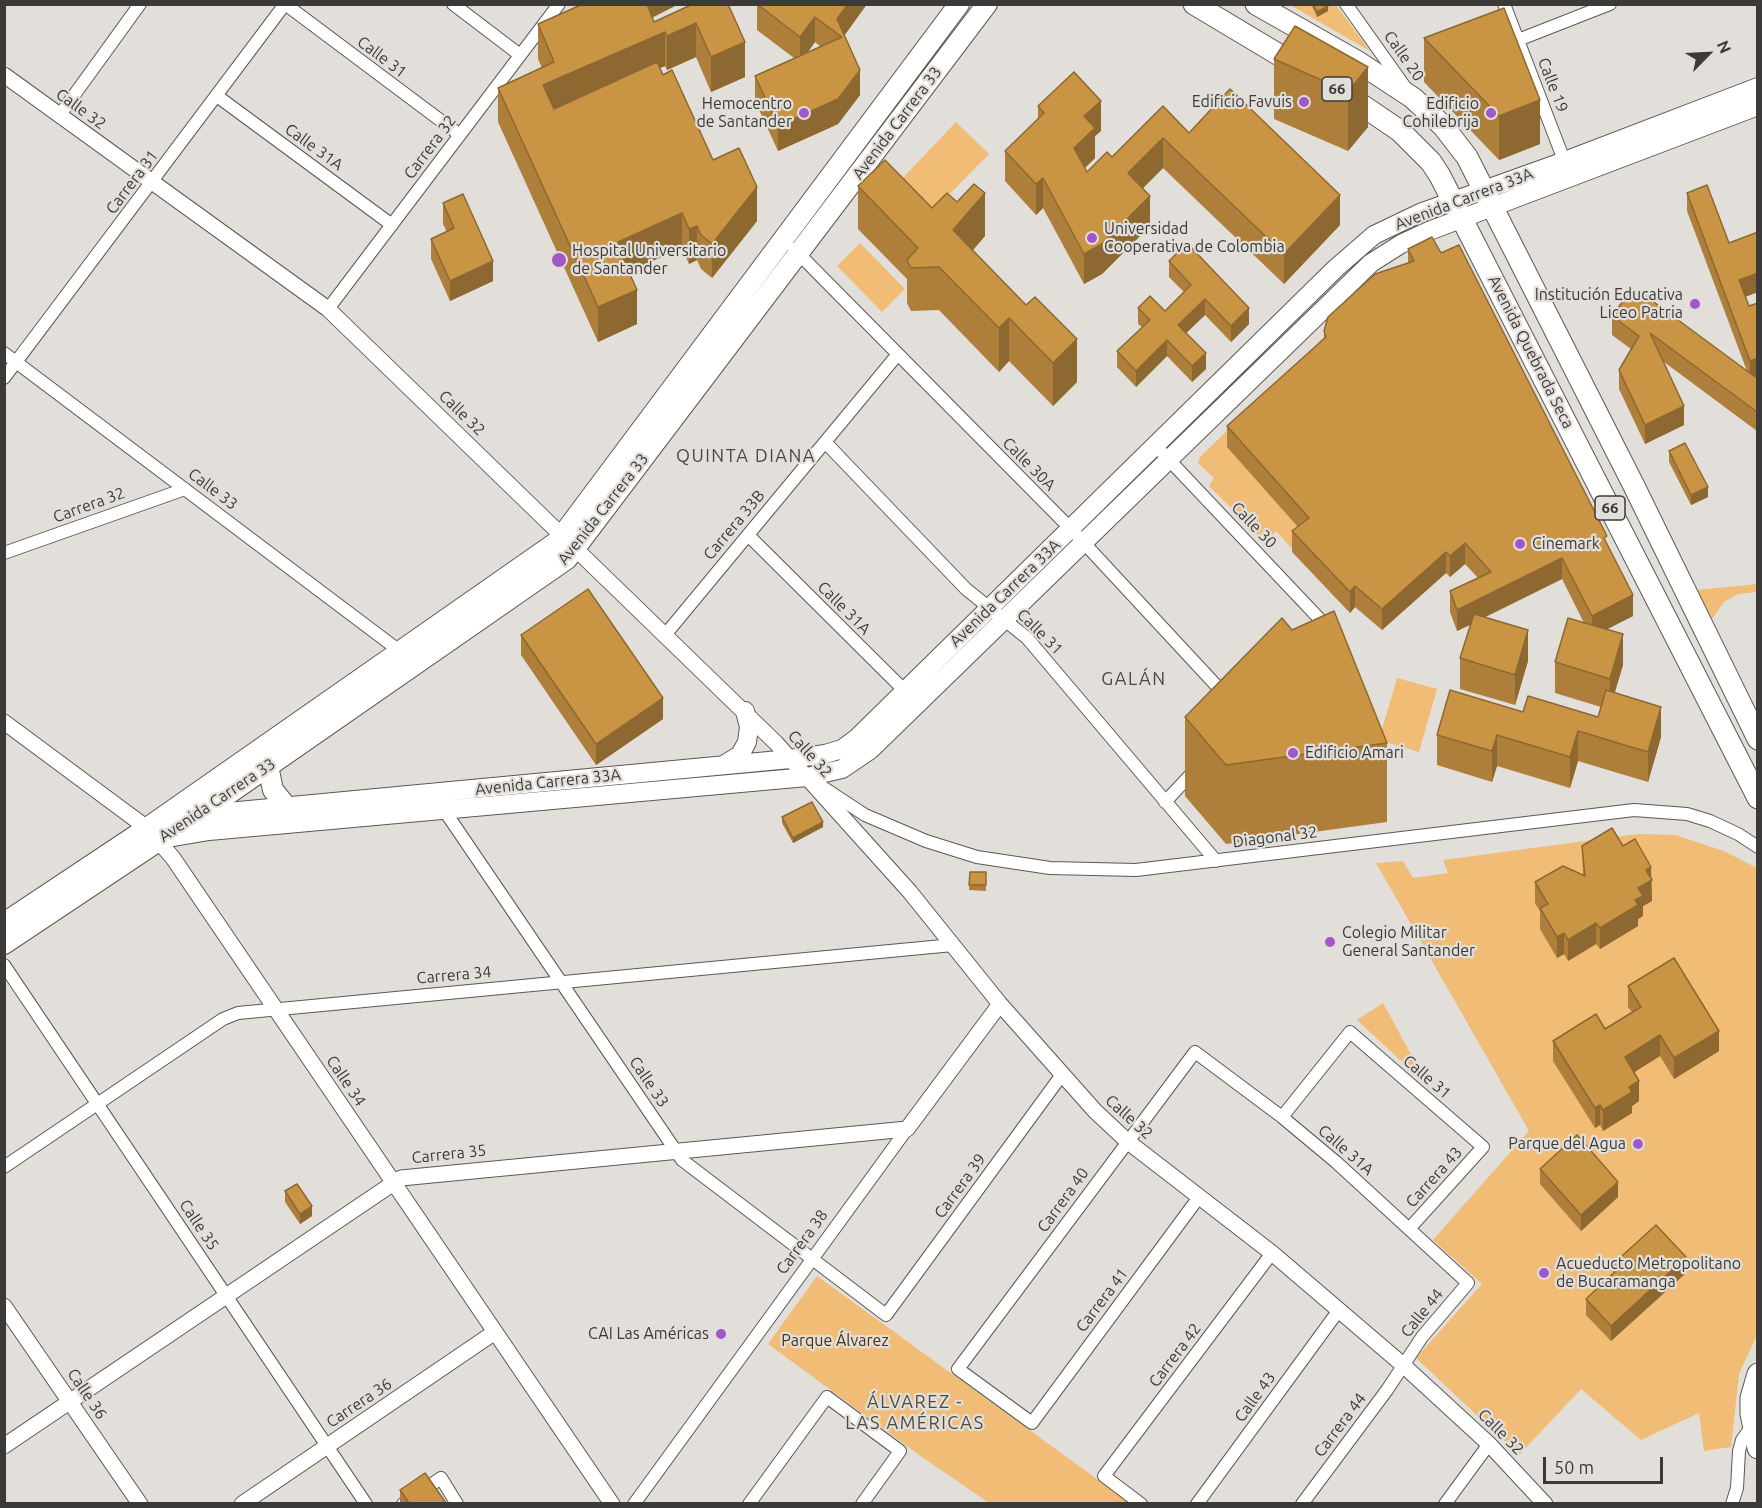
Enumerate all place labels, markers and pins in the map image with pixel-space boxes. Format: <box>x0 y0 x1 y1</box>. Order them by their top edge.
place label: Edificio Favuis <box>1192 92 1292 112</box>
place label: Hemocentro de Santander <box>697 94 792 132</box>
place label: Edificio Cohilebrija <box>1402 94 1479 132</box>
marker: Edificio Favuis <box>1297 95 1311 109</box>
marker: Hemocentro de Santander <box>797 106 811 120</box>
marker: Edificio Cohilebrija <box>1484 106 1498 120</box>
place label: Universidad Cooperativa de Colombia <box>1104 219 1285 257</box>
marker: Universidad Cooperativa de Colombia <box>1085 231 1099 245</box>
place label: Hospital Universitario de Santander <box>572 241 726 279</box>
marker: Hospital Universitario de Santander <box>550 251 568 269</box>
place label: Institución Educativa Liceo Patria <box>1535 285 1683 323</box>
marker: Institución Educativa Liceo Patria <box>1688 297 1702 311</box>
place label: Cinemark <box>1532 534 1600 554</box>
marker: Cinemark <box>1513 537 1527 551</box>
place label: Edificio Amari <box>1305 743 1404 763</box>
marker: Edificio Amari <box>1286 746 1300 760</box>
place label: Colegio Militar General Santander <box>1342 923 1475 961</box>
marker: Colegio Militar General Santander <box>1323 935 1337 949</box>
place label: Parque del Agua <box>1508 1134 1626 1154</box>
marker: Parque del Agua <box>1631 1137 1645 1151</box>
place label: Acueducto Metropolitano de Bucaramanga <box>1556 1254 1741 1292</box>
marker: Acueducto Metropolitano de Bucaramanga <box>1537 1266 1551 1280</box>
place label: CAI Las Américas <box>588 1324 709 1344</box>
marker: CAI Las Américas <box>714 1327 728 1341</box>

